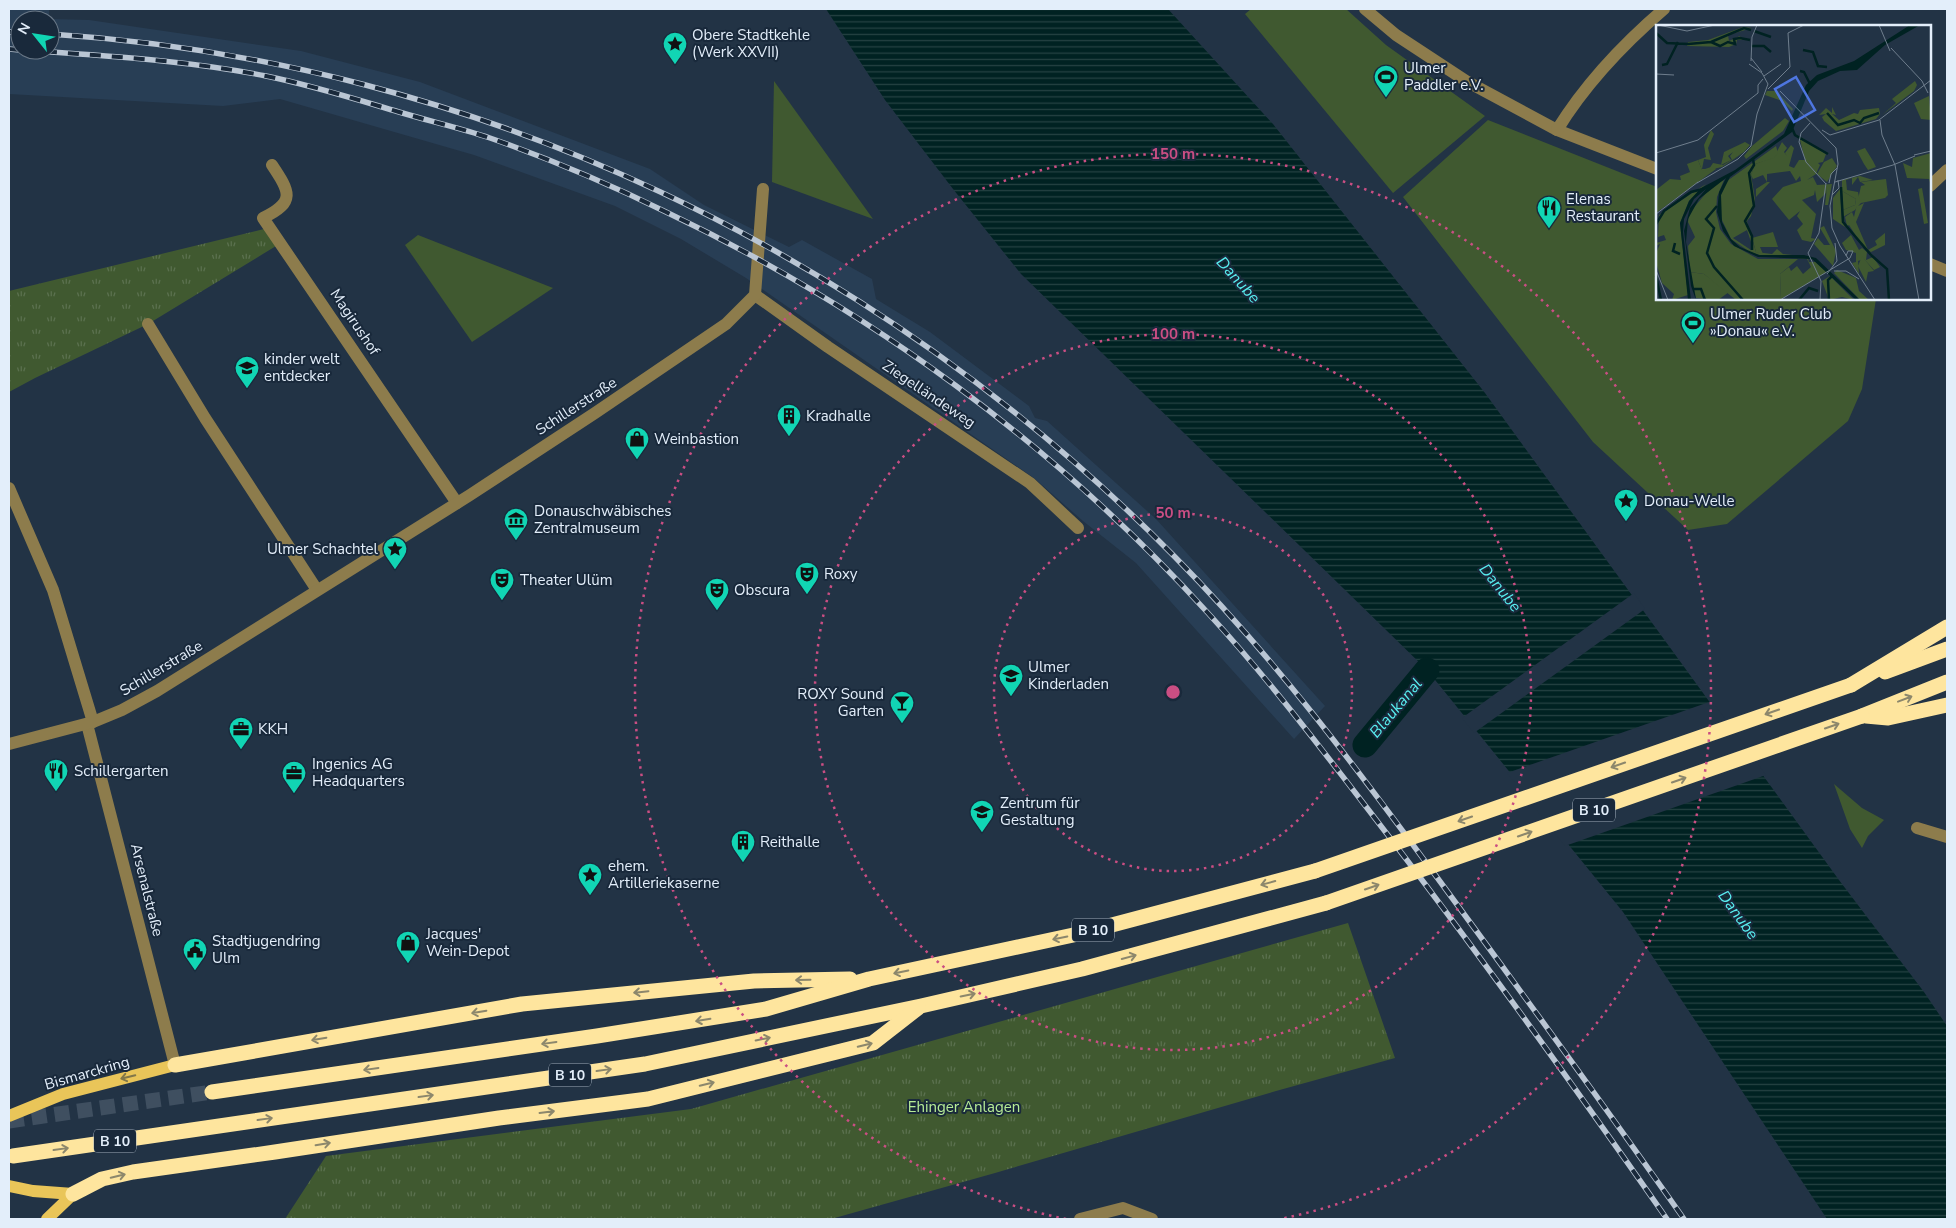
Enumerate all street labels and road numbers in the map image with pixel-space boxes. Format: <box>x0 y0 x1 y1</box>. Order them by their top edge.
street label: Magirushof <box>326 285 385 360</box>
street label: Ziegelländeweg <box>879 355 979 433</box>
street label: Schillerstraße <box>532 372 620 440</box>
street label: Schillerstraße <box>116 635 206 701</box>
road number: B 10 <box>1573 798 1615 822</box>
street label: Arsenalstraße <box>126 841 168 939</box>
road number: B 10 <box>1072 918 1114 942</box>
street label: Bismarckring <box>42 1051 132 1095</box>
road number: B 10 <box>549 1064 591 1086</box>
road number: B 10 <box>94 1130 136 1152</box>

